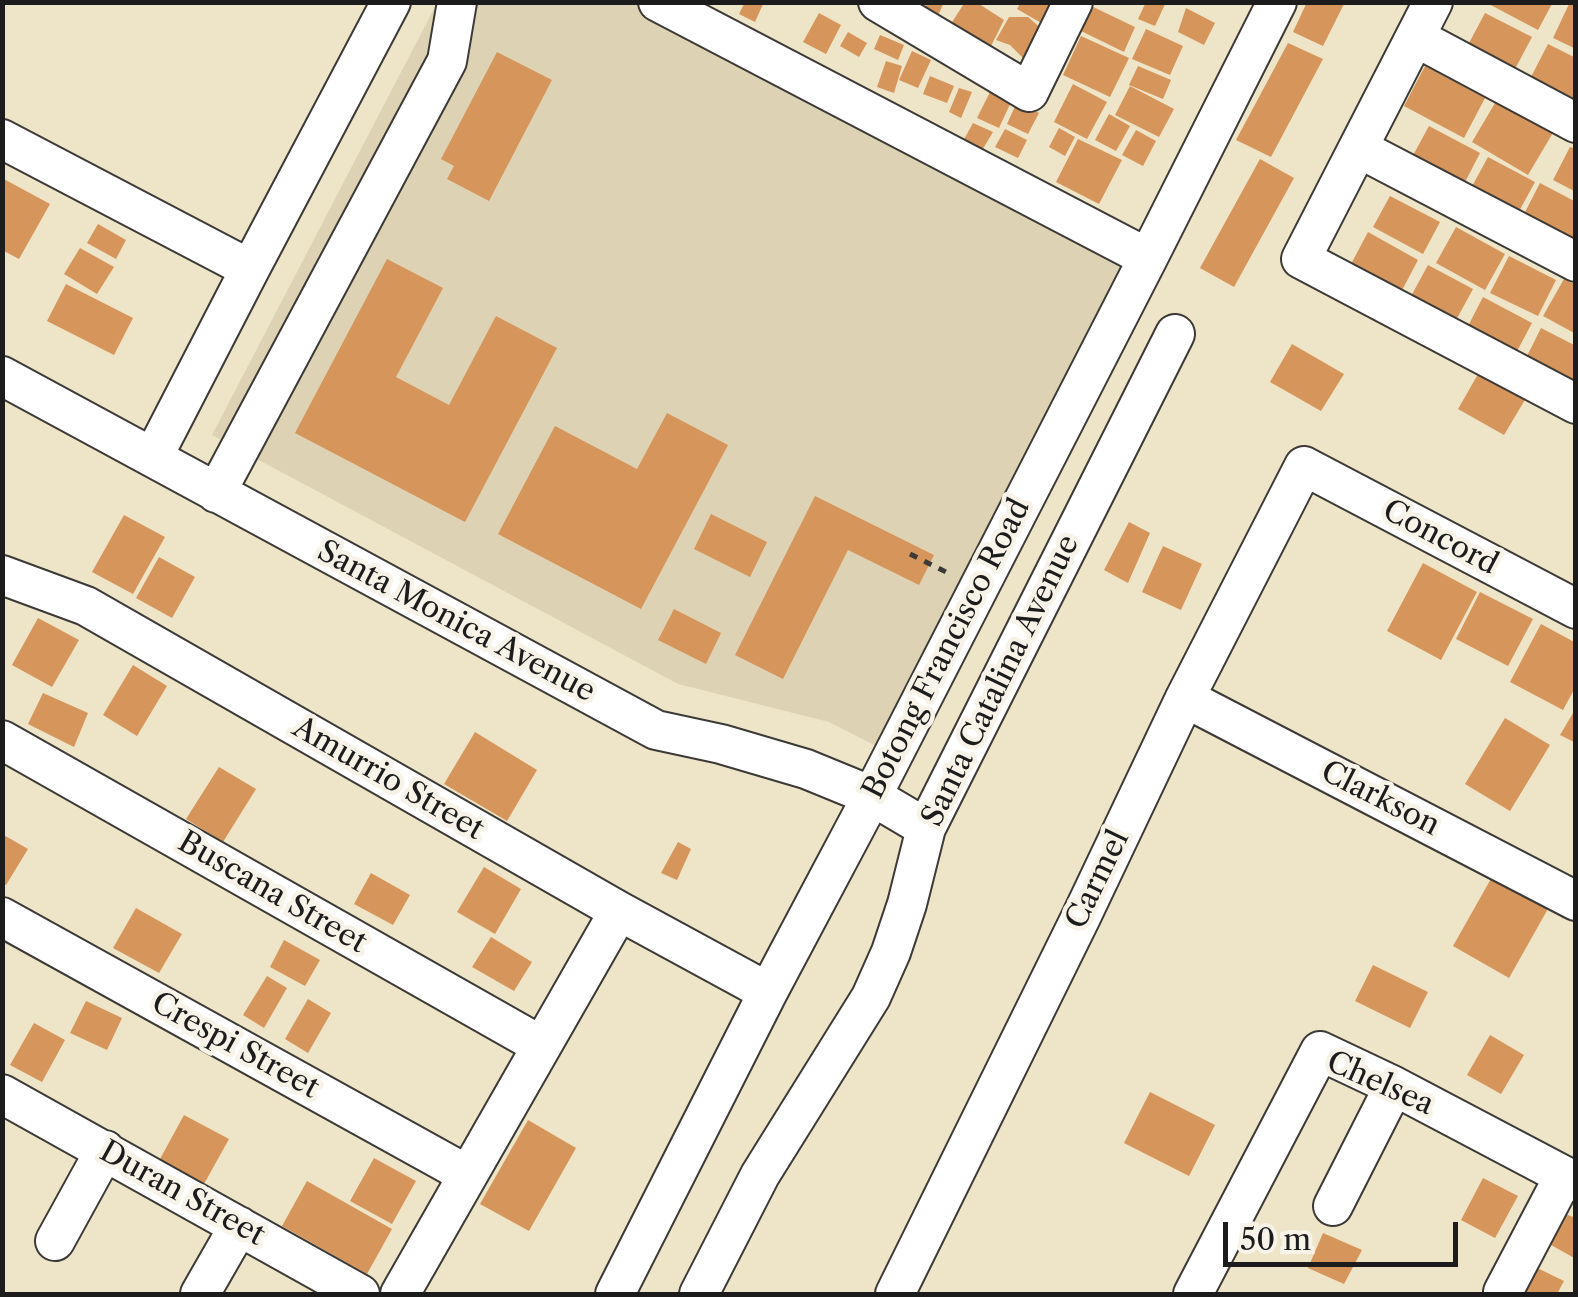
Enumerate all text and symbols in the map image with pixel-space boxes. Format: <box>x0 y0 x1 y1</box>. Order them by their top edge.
street label: Botong Francisco Road <box>856 493 1038 805</box>
street label: Concord <box>1376 493 1504 583</box>
street label: Santa Catalina Avenue <box>915 530 1087 832</box>
street label: Santa Monica Avenue <box>311 534 601 710</box>
street label: Amurrio Street <box>286 710 490 848</box>
street label: Clarkson <box>1315 754 1445 844</box>
street label: Buscana Street <box>171 824 373 962</box>
street label: Carmel <box>1059 825 1137 935</box>
street label: Crespi Street <box>145 985 325 1107</box>
street label: Chelsea <box>1321 1045 1439 1123</box>
street label: Duran Street <box>93 1134 271 1254</box>
scale bar <box>1228 1202 1463 1264</box>
text: 50 m <box>1240 1221 1311 1258</box>

